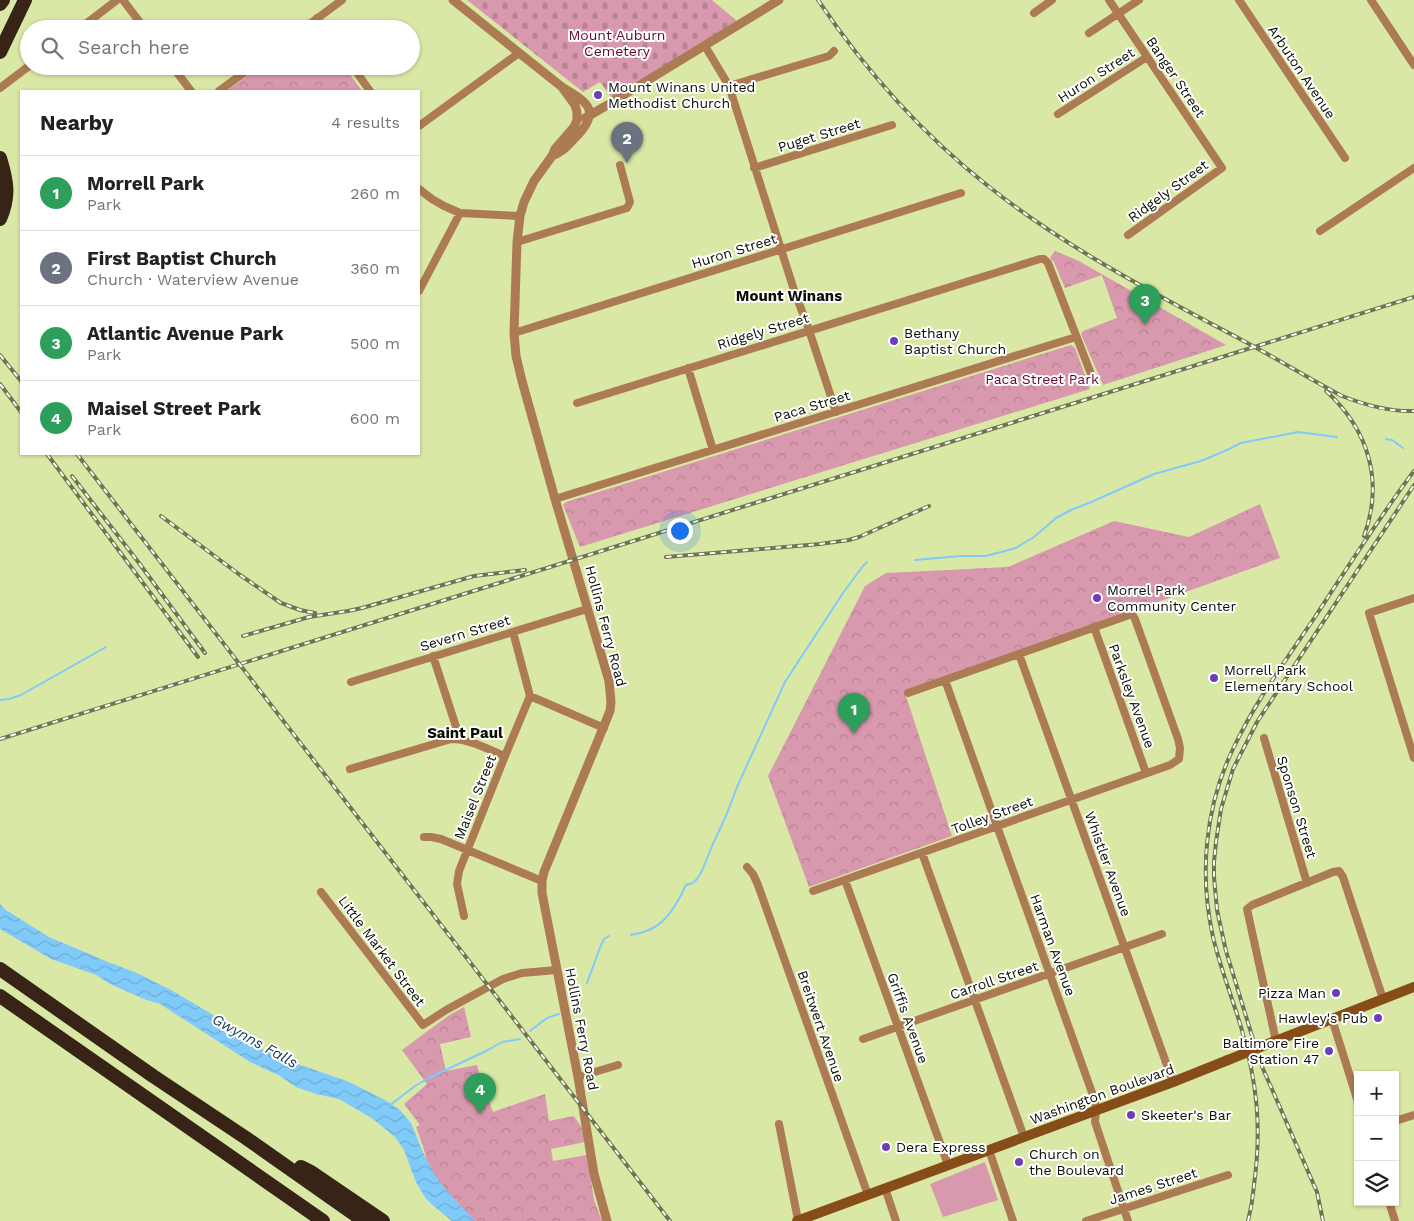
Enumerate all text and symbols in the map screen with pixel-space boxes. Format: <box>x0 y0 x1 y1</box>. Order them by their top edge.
search box <box>20 20 420 75</box>
street label: Arbuton Avenue <box>1265 22 1339 122</box>
park label: Mount Auburn Cemetery <box>568 27 666 59</box>
icon: search <box>38 34 66 62</box>
street label: Banger Street <box>1143 34 1209 120</box>
text: Search here <box>78 36 189 59</box>
street label: Huron Street <box>1055 44 1137 106</box>
place label: Mount Winans United Methodist Church <box>608 79 755 111</box>
marker: Mount Winans United Methodist Church <box>592 89 604 101</box>
text: Nearby <box>40 110 113 135</box>
text: 4 results <box>331 113 400 132</box>
street label: Puget Street <box>776 115 862 155</box>
pin: 2 <box>611 122 643 163</box>
street label: Ridgely Street <box>1125 157 1211 225</box>
text: Morrell Park <box>87 172 204 195</box>
text: 1 <box>53 184 59 203</box>
text: 260 m <box>350 184 400 203</box>
text: Park <box>87 195 121 214</box>
street label: Huron Street <box>689 230 779 272</box>
text: First Baptist Church <box>87 247 277 270</box>
text: 2 <box>51 259 61 278</box>
text: 360 m <box>350 259 400 278</box>
text: Church · Waterview Avenue <box>87 270 299 289</box>
pin: 3 <box>1129 284 1161 325</box>
district label: Mount Winans <box>736 287 842 305</box>
street label: Ridgely Street <box>715 309 811 353</box>
text: Atlantic Avenue Park <box>87 322 283 345</box>
place label: Bethany Baptist Church <box>904 325 1006 357</box>
text: 3 <box>51 334 61 353</box>
text: 500 m <box>350 334 400 353</box>
marker: Bethany Baptist Church <box>888 335 900 347</box>
text: Park <box>87 345 121 364</box>
park label: Paca Street Park <box>985 371 1099 387</box>
street label: Paca Street <box>772 387 852 425</box>
text: Maisel Street Park <box>87 397 261 420</box>
text: 4 <box>51 409 61 428</box>
text: 600 m <box>350 409 400 428</box>
text: Park <box>87 420 121 439</box>
your location <box>667 518 693 544</box>
street label: Hollins Ferry Road <box>582 564 630 688</box>
place label: Morrel Park Community Center <box>1107 582 1236 614</box>
marker: Morrel Park Community Center <box>1091 592 1103 604</box>
street label: Severn Street <box>418 612 512 654</box>
street label: Parksley Avenue <box>1106 642 1158 750</box>
place label: Morrell Park Elementary School <box>1224 662 1354 694</box>
marker: Morrell Park Elementary School <box>1208 672 1220 684</box>
pin: 1 <box>838 693 870 734</box>
district label: Saint Paul <box>427 724 503 742</box>
street label: Maisel Street <box>451 752 499 842</box>
street label: Sponson Street <box>1274 754 1320 860</box>
street label: Tolley Street <box>949 793 1035 837</box>
street label: Whistler Avenue <box>1082 809 1134 919</box>
street label: Harman Avenue <box>1027 892 1079 998</box>
street label: Little Market Street <box>335 893 429 1009</box>
street label: Carroll Street <box>948 957 1040 1003</box>
street label: Hollins Ferry Road <box>562 966 602 1092</box>
street label: Breitwert Avenue <box>794 968 848 1084</box>
street label: Griffis Avenue <box>884 970 932 1066</box>
place label: Pizza Man <box>1258 985 1326 1001</box>
marker: Pizza Man <box>1330 987 1342 999</box>
water label: Gwynns Falls <box>209 1010 301 1072</box>
place label: Hawley's Pub <box>1278 1010 1368 1026</box>
marker: Hawley's Pub <box>1372 1012 1384 1024</box>
place label: Baltimore Fire Station 47 <box>1222 1035 1319 1067</box>
marker: Baltimore Fire Station 47 <box>1323 1045 1335 1057</box>
street label: Washington Boulevard <box>1028 1060 1176 1128</box>
map controls <box>1354 1071 1399 1206</box>
button: + <box>1354 1071 1399 1116</box>
pin: 4 <box>464 1073 496 1114</box>
place label: Skeeter's Bar <box>1141 1107 1232 1123</box>
marker: Skeeter's Bar <box>1125 1109 1137 1121</box>
button: − <box>1354 1116 1399 1161</box>
place label: Dera Express <box>896 1139 986 1155</box>
marker: Dera Express <box>880 1141 892 1153</box>
place label: Church on the Boulevard <box>1029 1146 1124 1178</box>
marker: Church on the Boulevard <box>1013 1156 1025 1168</box>
button: layers <box>1354 1161 1399 1206</box>
street label: James Street <box>1107 1164 1199 1208</box>

